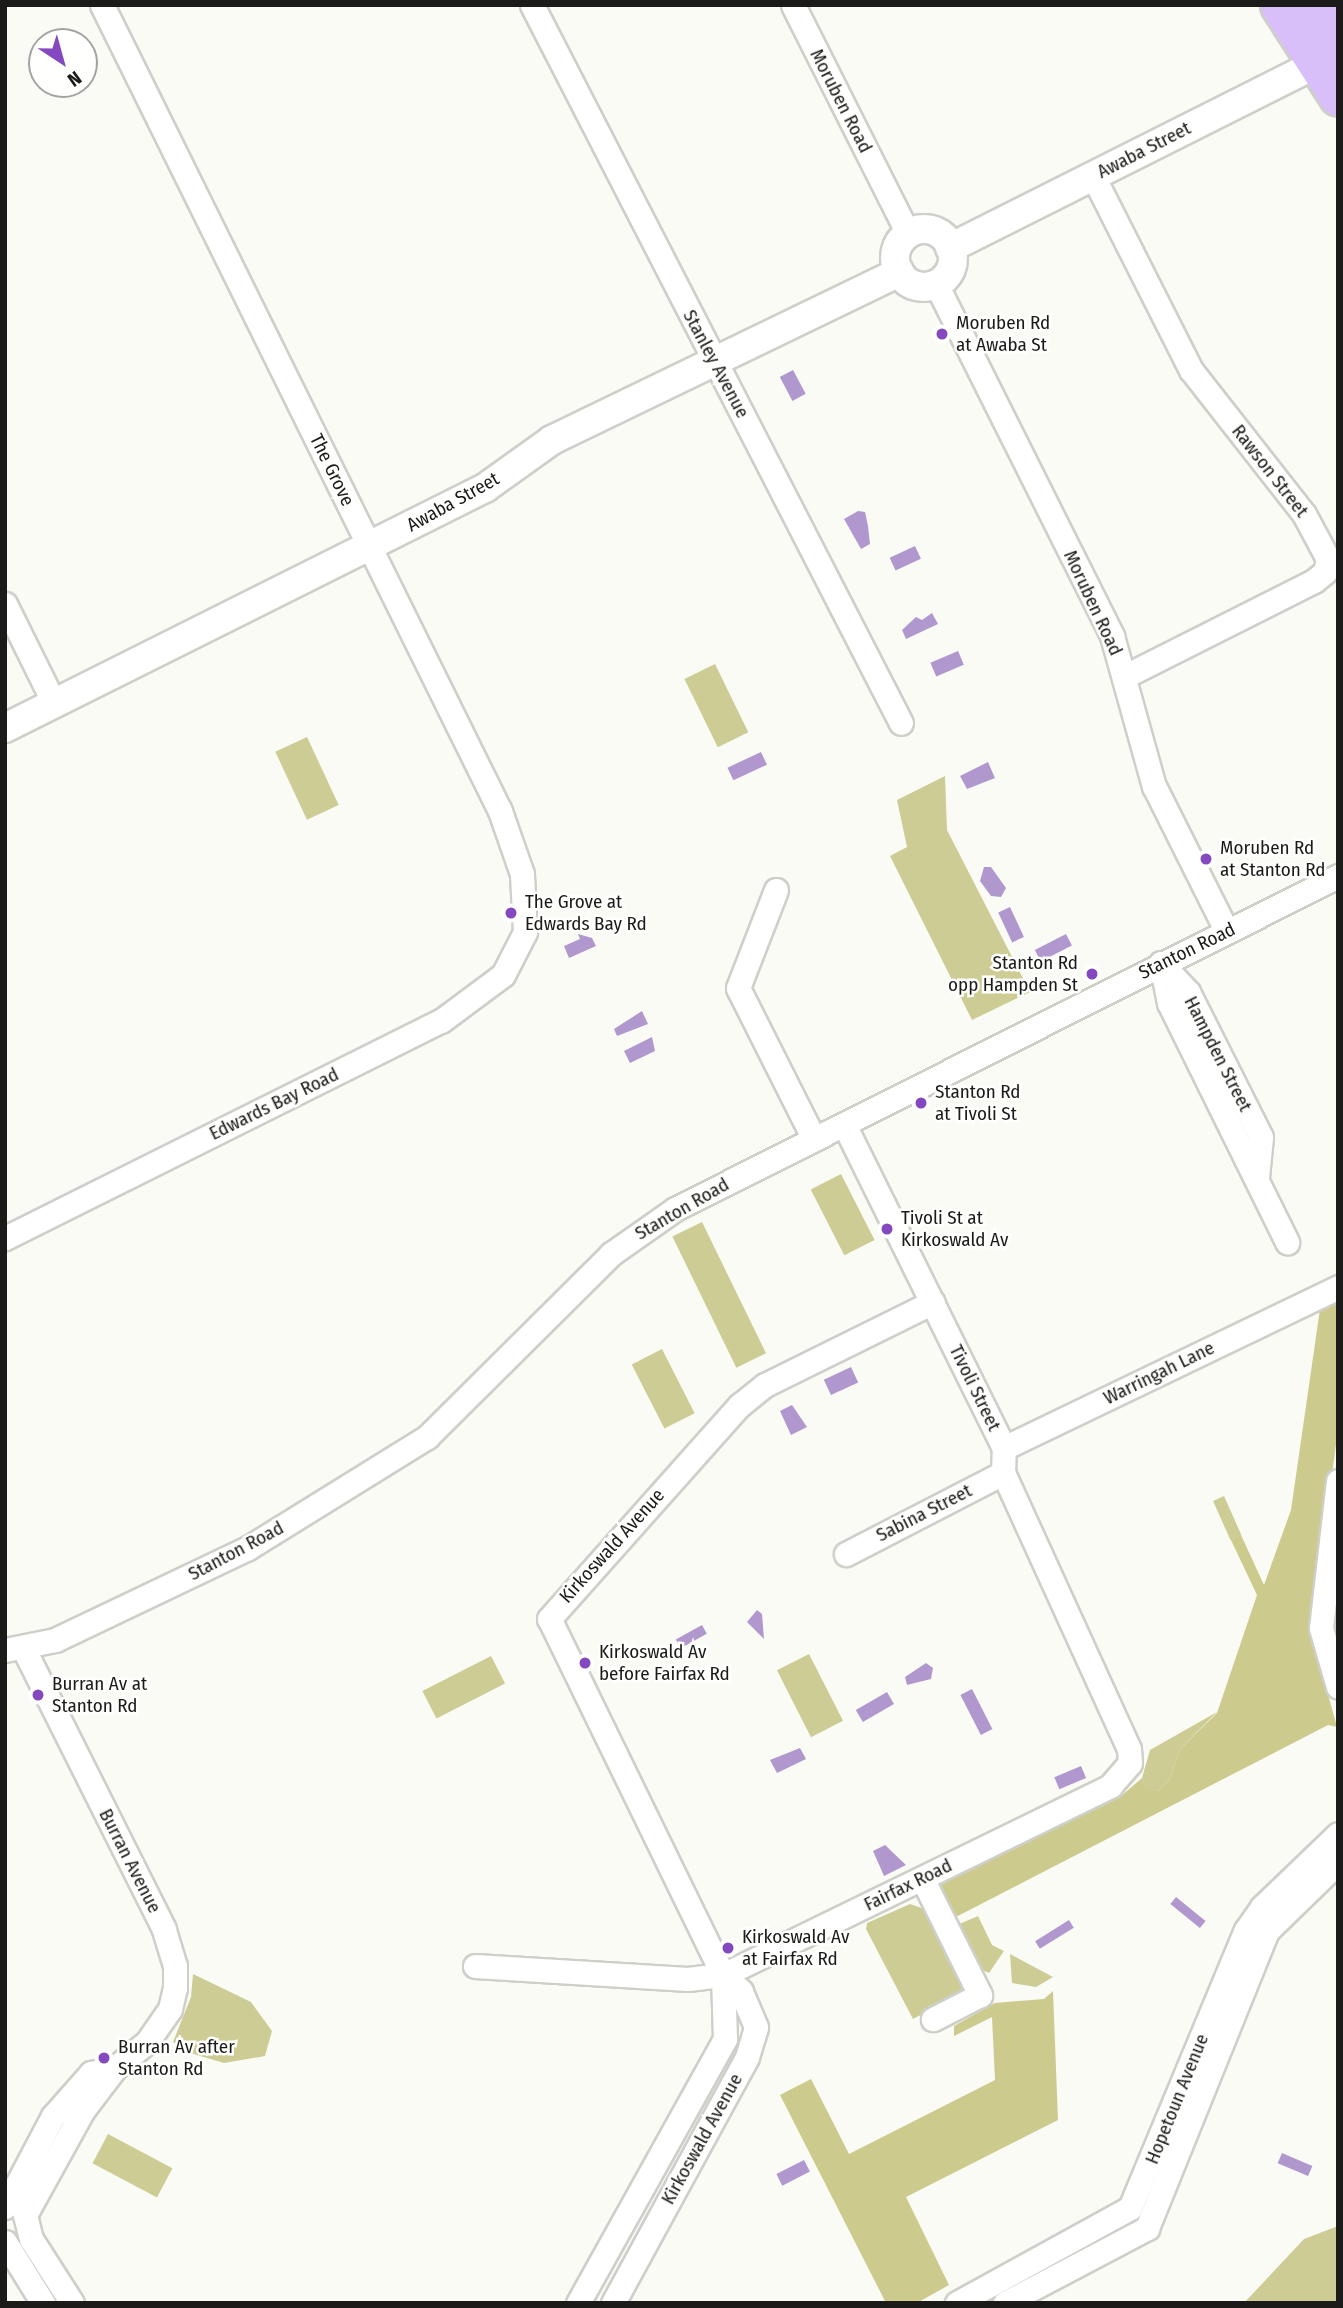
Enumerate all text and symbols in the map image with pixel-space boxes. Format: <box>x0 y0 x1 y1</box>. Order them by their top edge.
north arrow <box>28 28 98 98</box>
street label: Moruben Road <box>805 45 877 157</box>
text: N <box>63 66 86 91</box>
street label: Awaba Street <box>1093 117 1195 183</box>
street label: Stanley Avenue <box>678 306 754 422</box>
place label: Moruben Rd at Awaba St <box>956 312 1050 356</box>
marker: Moruben Rd at Awaba St <box>934 326 950 342</box>
street label: Rawson Street <box>1227 420 1313 522</box>
street label: The Grove <box>305 430 359 510</box>
street label: Awaba Street <box>403 467 503 537</box>
street label: Moruben Road <box>1059 547 1127 659</box>
place label: Moruben Rd at Stanton Rd <box>1220 837 1325 881</box>
marker: Moruben Rd at Stanton Rd <box>1198 851 1214 867</box>
place label: The Grove at Edwards Bay Rd <box>525 891 647 935</box>
marker: The Grove at Edwards Bay Rd <box>503 905 519 921</box>
street label: Stanton Road <box>1135 918 1239 984</box>
place label: Stanton Rd opp Hampden St <box>948 952 1078 996</box>
marker: Stanton Rd opp Hampden St <box>1084 966 1100 982</box>
street label: Hampden Street <box>1179 993 1257 1115</box>
street label: Edwards Bay Road <box>206 1063 342 1145</box>
place label: Stanton Rd at Tivoli St <box>935 1081 1020 1125</box>
marker: Stanton Rd at Tivoli St <box>913 1095 929 1111</box>
street label: Stanton Road <box>631 1173 733 1245</box>
place label: Tivoli St at Kirkoswald Av <box>901 1207 1008 1251</box>
marker: Tivoli St at Kirkoswald Av <box>879 1221 895 1237</box>
street label: Warringah Lane <box>1100 1336 1218 1410</box>
street label: Tivoli Street <box>944 1341 1006 1435</box>
street label: Sabina Street <box>872 1479 976 1547</box>
street label: Kirkoswald Avenue <box>555 1484 669 1608</box>
street label: Stanton Road <box>184 1516 288 1586</box>
place label: Kirkoswald Av before Fairfax Rd <box>599 1641 730 1685</box>
marker: Kirkoswald Av before Fairfax Rd <box>577 1655 593 1671</box>
place label: Burran Av at Stanton Rd <box>52 1673 147 1717</box>
marker: Burran Av at Stanton Rd <box>30 1687 46 1703</box>
street label: Burran Avenue <box>94 1805 166 1917</box>
street label: Fairfax Road <box>860 1854 956 1916</box>
place label: Kirkoswald Av at Fairfax Rd <box>742 1926 849 1970</box>
marker: Kirkoswald Av at Fairfax Rd <box>720 1940 736 1956</box>
street label: Hopetoun Avenue <box>1141 2031 1213 2167</box>
place label: Burran Av after Stanton Rd <box>118 2036 235 2080</box>
marker: Burran Av after Stanton Rd <box>96 2050 112 2066</box>
street label: Kirkoswald Avenue <box>657 2070 747 2208</box>

